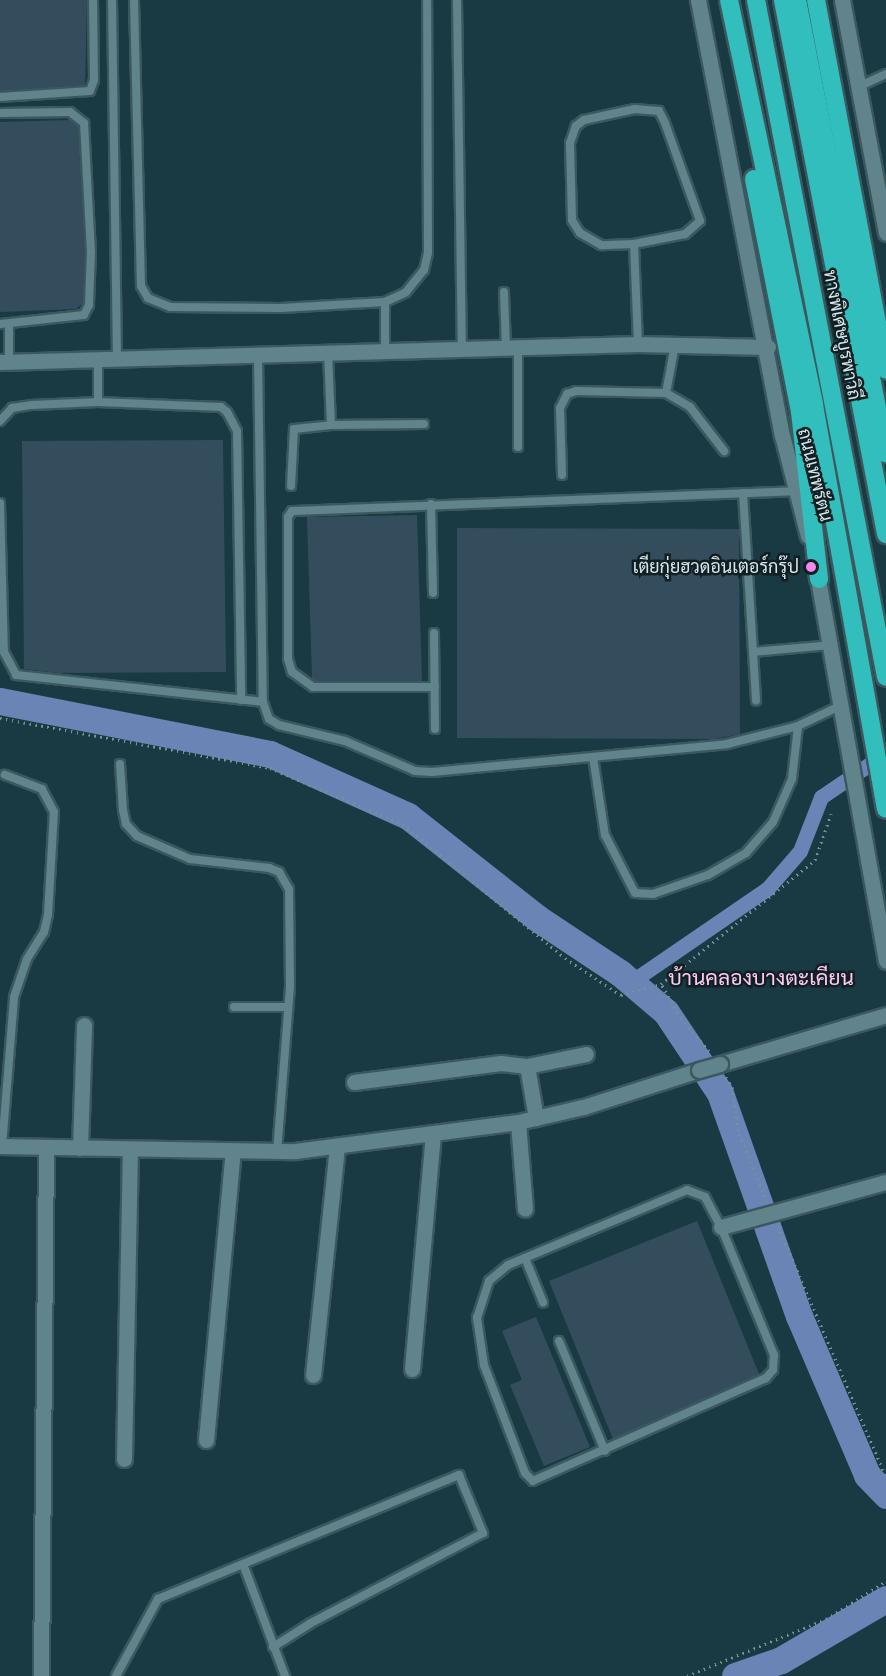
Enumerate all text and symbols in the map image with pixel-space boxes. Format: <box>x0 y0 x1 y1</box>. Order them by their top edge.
street label: ทางพิเศษบูรพาวิถี <box>819 268 865 402</box>
street label: ถนนเทพรัตน <box>793 426 837 524</box>
place label: เตียกุ่ยฮวดอินเตอร์กรุ๊ป <box>633 556 799 578</box>
marker: เตียกุ่ยฮวดอินเตอร์กรุ๊ป <box>804 560 818 574</box>
district label: บ้านคลองบางตะเคียน <box>668 965 854 991</box>

